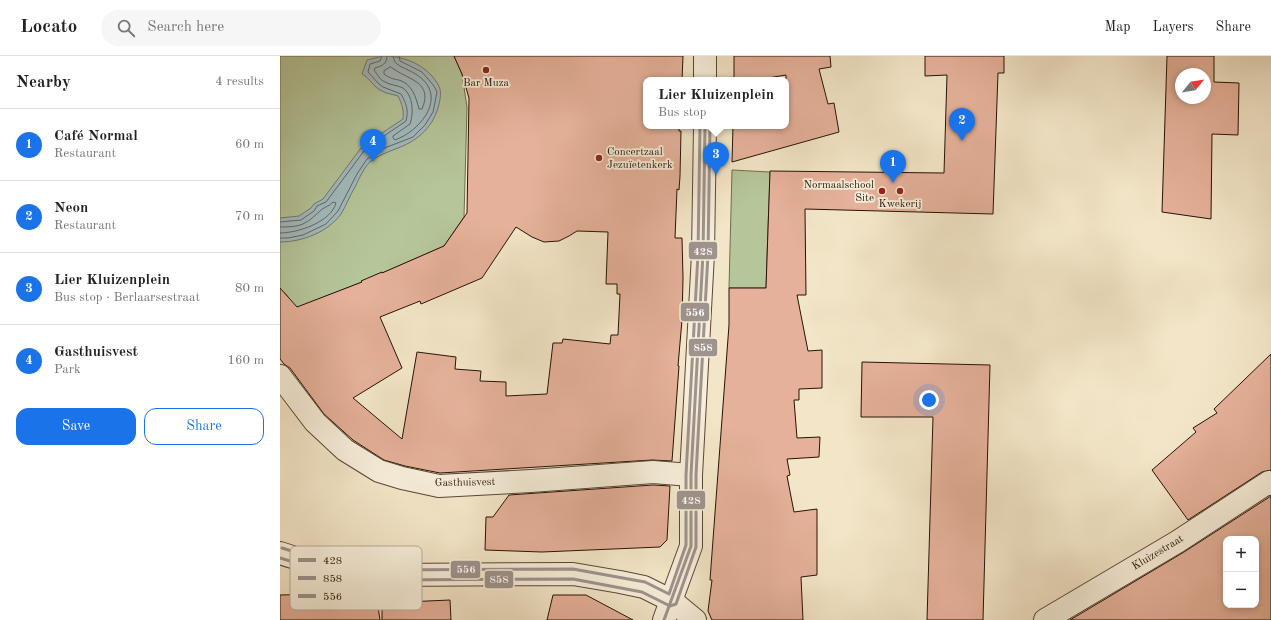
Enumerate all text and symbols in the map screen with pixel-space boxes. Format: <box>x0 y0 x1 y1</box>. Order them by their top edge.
search box <box>101 10 381 46</box>
icon: search <box>115 17 137 39</box>
text: Locato <box>20 18 77 37</box>
text: Search here <box>147 20 224 35</box>
text: Map <box>1105 20 1131 34</box>
text: Layers <box>1153 20 1194 34</box>
text: Share <box>1216 20 1251 34</box>
marker: Bar Muza <box>481 65 491 75</box>
north arrow <box>1175 68 1211 104</box>
text: Nearby <box>16 74 71 91</box>
text: 4 results <box>215 75 264 88</box>
popup <box>643 77 789 129</box>
place label: Bar Muza <box>463 78 510 89</box>
text: Lier Kluizenplein <box>658 88 774 103</box>
text: Bus stop <box>658 106 707 119</box>
pin: 2 <box>949 108 975 141</box>
text: Café Normal <box>54 129 138 144</box>
pin: 4 <box>360 129 386 162</box>
text: 1 <box>25 138 33 151</box>
text: 60 m <box>235 138 264 151</box>
pin: 3 <box>703 142 729 175</box>
text: Restaurant <box>54 147 116 160</box>
place label: Concertzaal Jezuïetenkerk <box>607 147 673 171</box>
pin: 1 <box>880 150 906 183</box>
marker: Concertzaal Jezuïetenkerk <box>594 153 604 163</box>
place label: Normaalschool Site <box>804 180 874 204</box>
marker: Normaalschool Site <box>877 186 887 196</box>
marker: Kwekerij <box>895 186 905 196</box>
place label: Kwekerij <box>878 199 922 210</box>
text: Neon <box>54 201 88 216</box>
text: 2 <box>25 210 33 223</box>
text: 70 m <box>235 210 264 223</box>
text: Restaurant <box>54 219 116 232</box>
line badge: 428 <box>688 241 718 260</box>
text: 428 <box>693 247 713 258</box>
text: Lier Kluizenplein <box>54 273 170 288</box>
text: 3 <box>25 282 33 295</box>
text: 80 m <box>235 282 264 295</box>
text: Bus stop · Berlaarsestraat <box>54 291 200 304</box>
line badge: 556 <box>680 302 710 322</box>
text: 556 <box>685 308 705 319</box>
line badge: 858 <box>688 338 718 357</box>
text: 858 <box>693 343 713 354</box>
text: Gasthuisvest <box>54 345 138 360</box>
text: 4 <box>25 354 33 367</box>
text: 160 m <box>227 354 264 367</box>
text: Park <box>54 363 81 376</box>
your location <box>919 390 939 410</box>
button: Save <box>16 408 136 445</box>
button: Share <box>144 408 264 445</box>
street label: Gasthuisvest <box>435 477 496 489</box>
line badge: 428 <box>676 490 706 510</box>
text: 428 <box>681 496 701 507</box>
street label: Kluizestraat <box>1130 533 1186 573</box>
map controls <box>1223 536 1259 608</box>
button: + <box>1223 536 1259 572</box>
legend <box>290 546 422 610</box>
text: 428 <box>323 556 342 567</box>
line badge: 556 <box>450 560 481 579</box>
text: 556 <box>456 565 476 576</box>
line badge: 858 <box>484 570 514 589</box>
button: − <box>1223 572 1259 608</box>
text: 858 <box>323 574 342 585</box>
text: 858 <box>489 575 509 586</box>
text: 556 <box>323 592 342 603</box>

